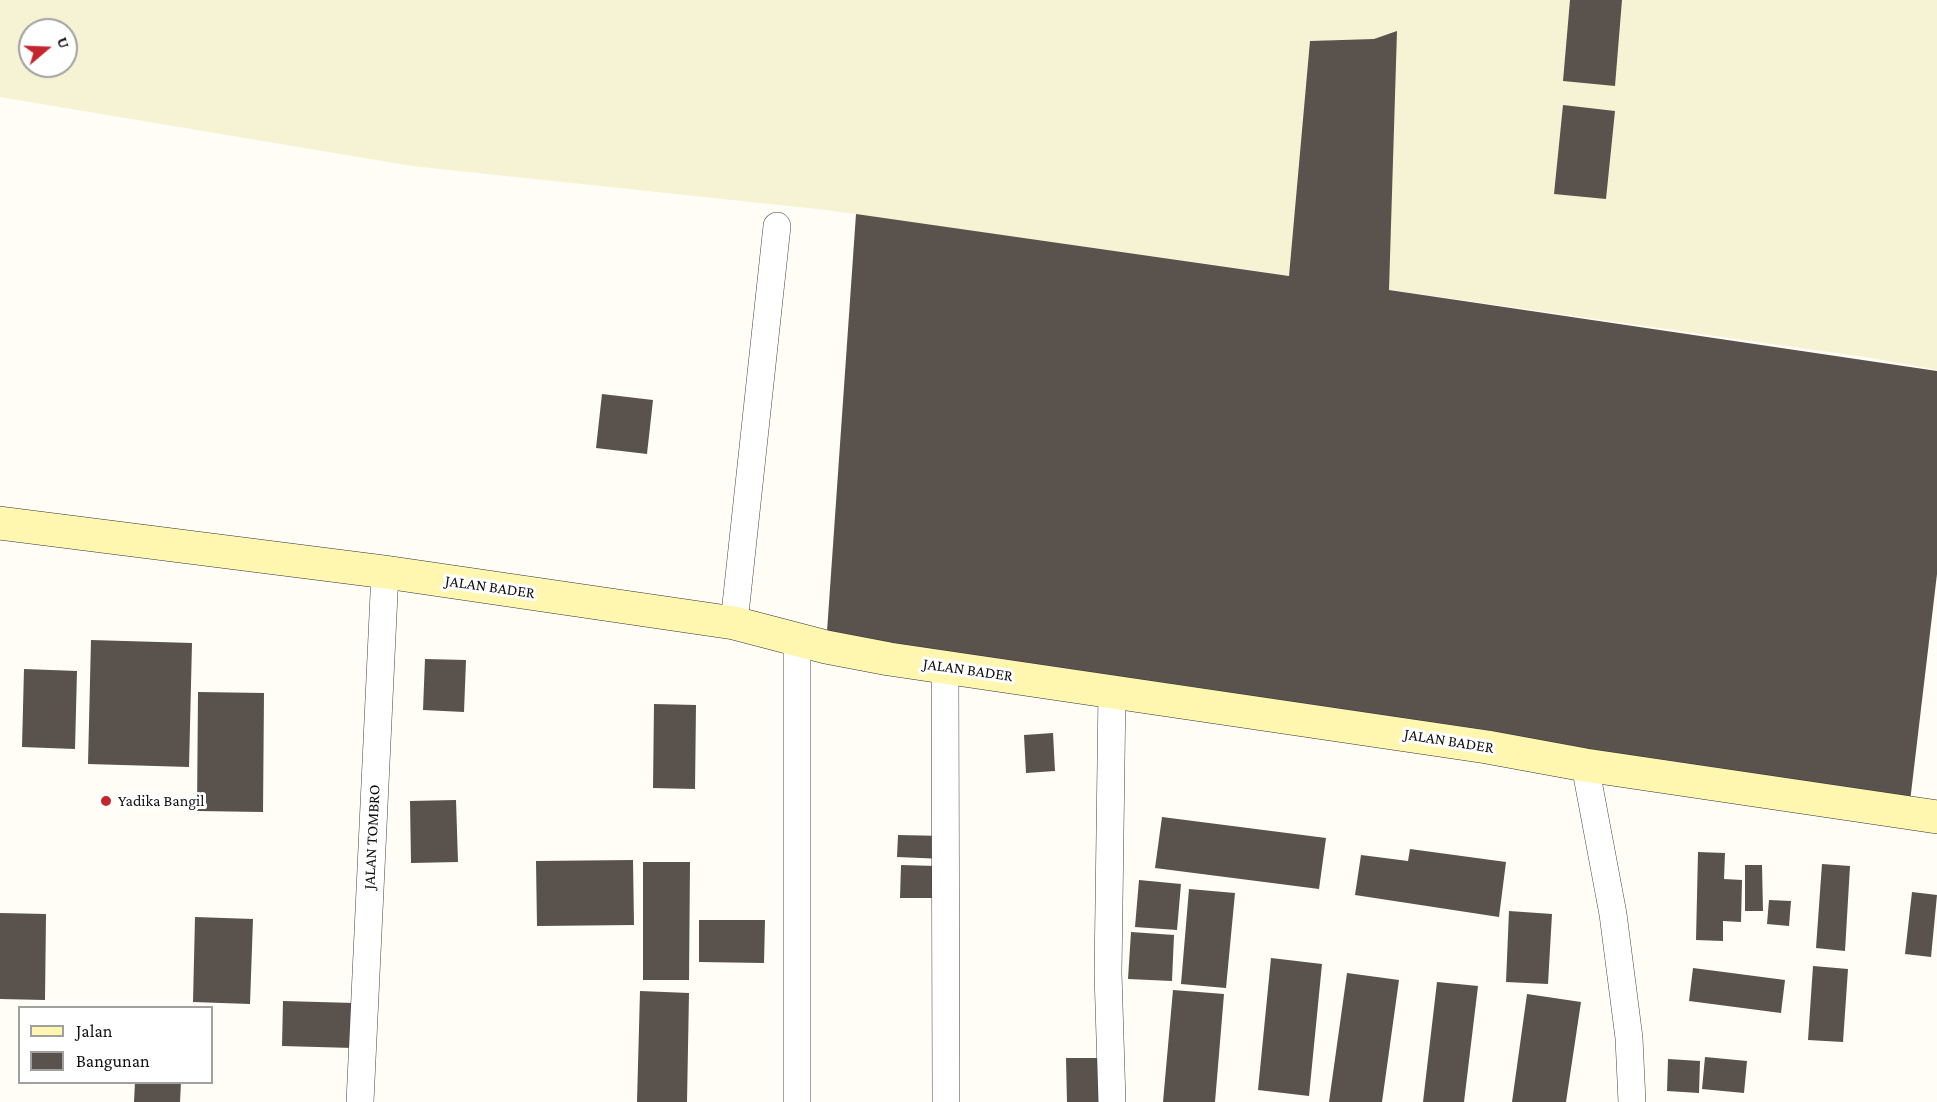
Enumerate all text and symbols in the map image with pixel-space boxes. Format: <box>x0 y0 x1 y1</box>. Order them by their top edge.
north arrow <box>18 18 78 78</box>
text: U <box>54 35 73 51</box>
street label: JALAN BADER <box>444 571 536 603</box>
street label: JALAN BADER <box>922 654 1014 686</box>
street label: JALAN BADER <box>1403 724 1495 758</box>
street label: JALAN TOMBRO <box>360 784 384 890</box>
place label: Yadika Bangil <box>118 791 204 811</box>
marker: Yadika Bangil <box>99 794 113 808</box>
legend <box>18 1006 213 1084</box>
text: Jalan <box>76 1021 112 1041</box>
text: Bangunan <box>76 1051 150 1071</box>

